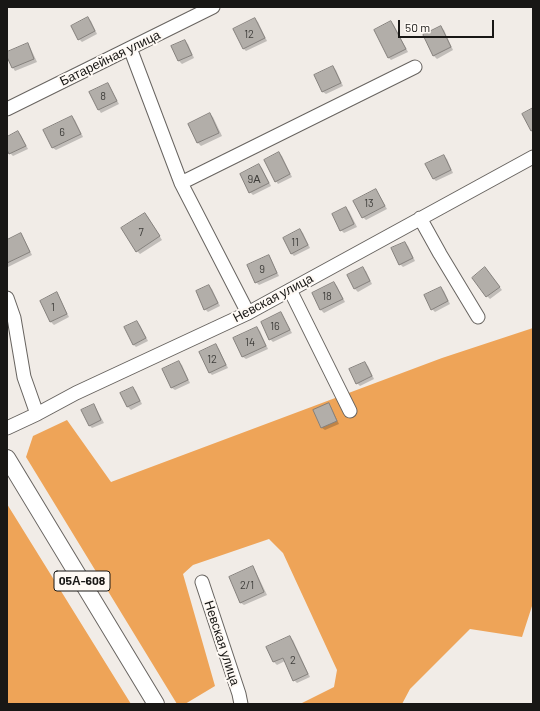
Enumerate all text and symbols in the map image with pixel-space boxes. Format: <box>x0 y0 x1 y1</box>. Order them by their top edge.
scale bar <box>400 12 496 38</box>
text: 50 m <box>405 20 430 34</box>
street label: Батарейная улица <box>57 27 163 89</box>
house number: 12 <box>244 27 254 41</box>
house number: 8 <box>100 89 106 103</box>
house number: 6 <box>59 125 65 139</box>
house number: 9А <box>247 172 261 186</box>
house number: 13 <box>364 196 374 210</box>
house number: 7 <box>138 225 144 239</box>
house number: 11 <box>291 235 299 249</box>
house number: 9 <box>259 262 265 276</box>
street label: Невская улица <box>230 270 316 326</box>
house number: 18 <box>322 289 332 303</box>
house number: 1 <box>51 300 55 314</box>
house number: 16 <box>270 319 280 333</box>
house number: 14 <box>245 335 255 349</box>
house number: 12 <box>207 352 217 366</box>
road number: 05А-608 <box>54 571 110 591</box>
house number: 2/1 <box>240 578 254 592</box>
street label: Невская улица <box>201 599 243 687</box>
house number: 2 <box>290 653 296 667</box>

